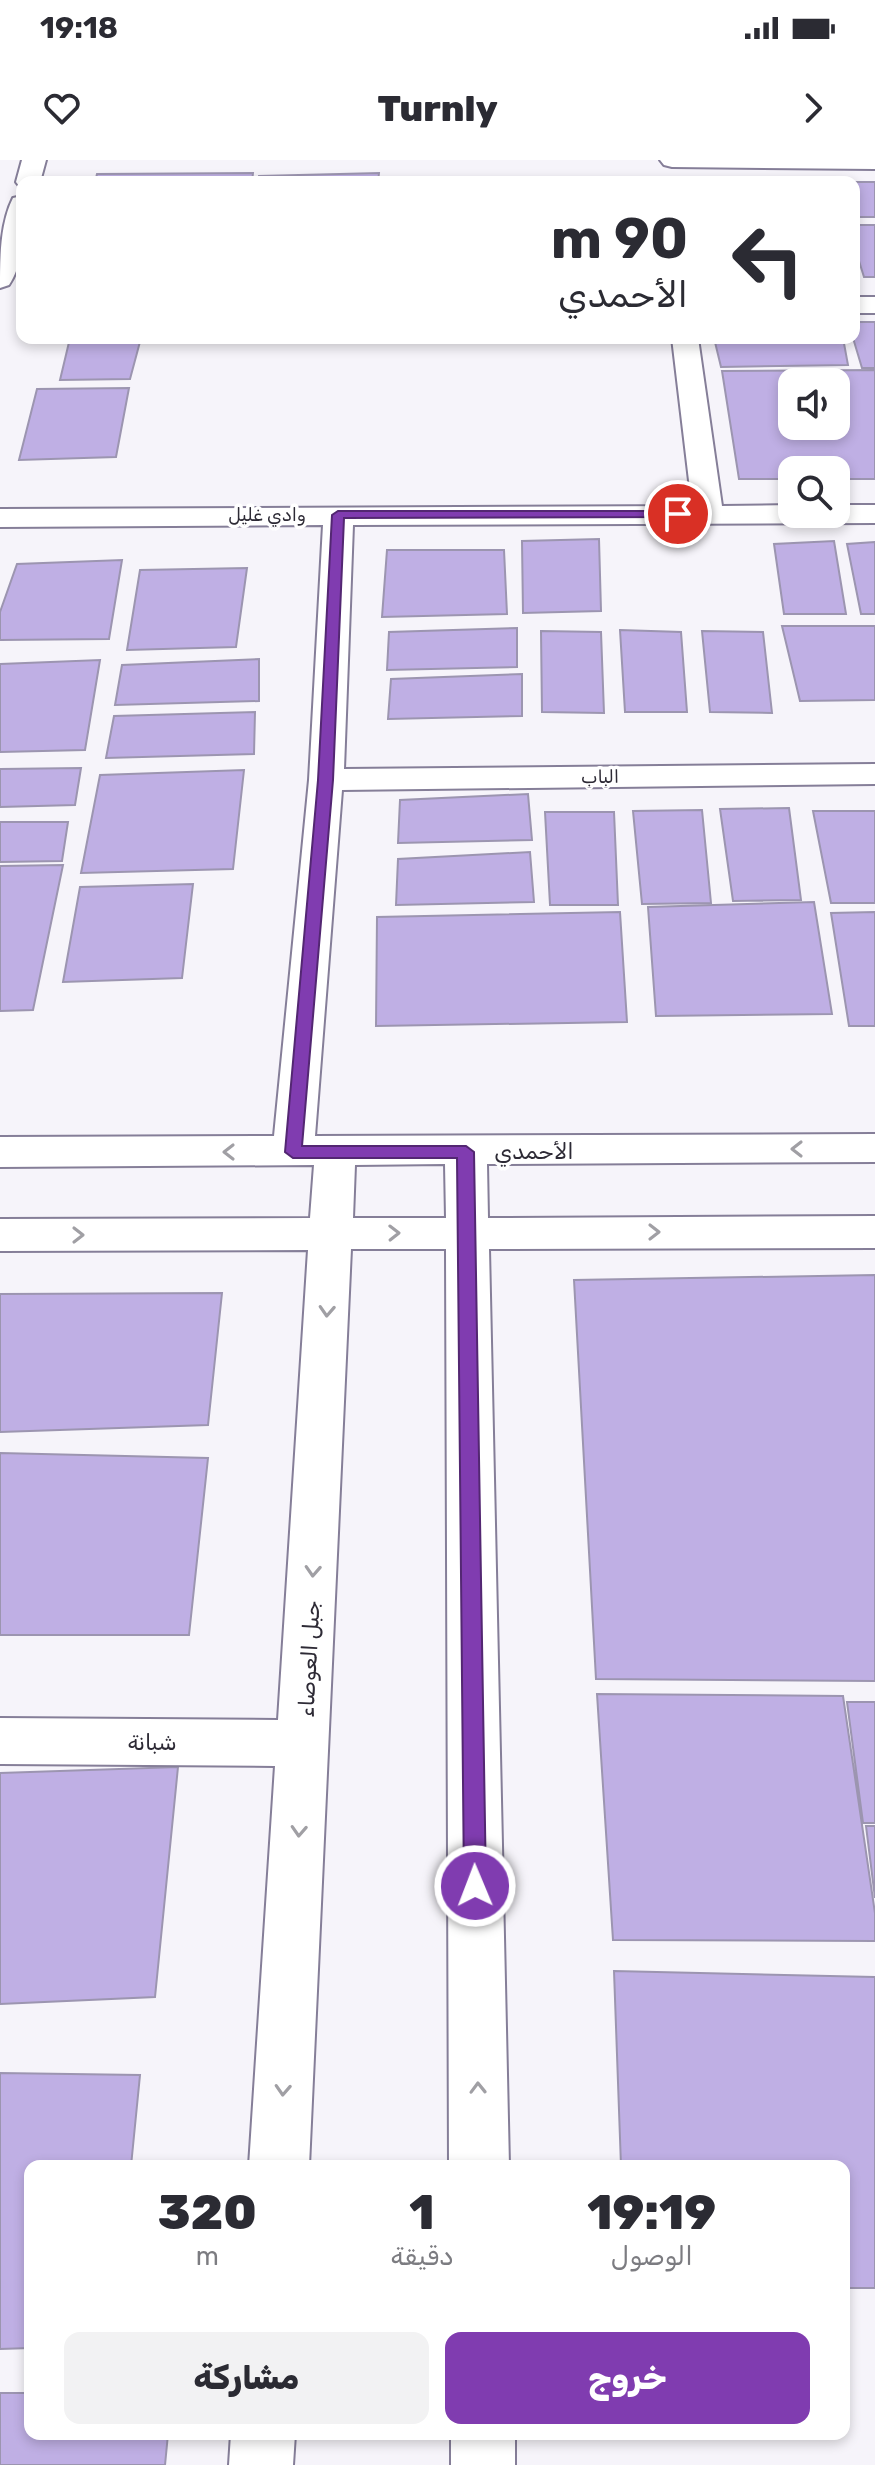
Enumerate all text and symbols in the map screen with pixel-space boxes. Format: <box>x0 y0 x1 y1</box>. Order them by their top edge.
text: 19:18 <box>40 10 118 46</box>
icon: heart <box>40 86 84 130</box>
icon: forward <box>791 86 835 130</box>
text: Turnly <box>377 87 498 130</box>
text: 90 m <box>551 206 688 272</box>
icon: left <box>716 208 820 312</box>
text: الأحمدي <box>558 273 688 316</box>
map controls <box>778 368 850 528</box>
button: sound <box>778 368 850 440</box>
button: search <box>778 456 850 528</box>
pin <box>644 480 712 548</box>
icon: arrive <box>656 492 700 536</box>
street label: وادي غليل <box>228 504 306 527</box>
street label: الباب <box>581 766 619 788</box>
street label: الأحمدي <box>494 1138 574 1167</box>
one-way arrow <box>790 1140 803 1158</box>
one-way arrow <box>222 1143 235 1161</box>
one-way arrow <box>648 1223 661 1241</box>
one-way arrow <box>388 1224 401 1242</box>
one-way arrow <box>72 1226 85 1244</box>
one-way arrow <box>319 1305 336 1318</box>
one-way arrow <box>305 1565 322 1578</box>
street label: جبل العوصاء <box>292 1600 326 1718</box>
street label: شبانة <box>127 1729 177 1756</box>
one-way arrow <box>291 1825 308 1838</box>
position arrow <box>433 1844 517 1928</box>
one-way arrow <box>469 2081 487 2094</box>
one-way arrow <box>275 2084 292 2097</box>
text: 320 <box>158 2184 257 2241</box>
text: 1 <box>409 2184 435 2241</box>
text: 19:19 <box>587 2184 716 2241</box>
text: m <box>196 2241 219 2272</box>
text: دقيقة <box>391 2241 453 2272</box>
text: الوصول <box>611 2241 693 2272</box>
button: مشاركة <box>64 2332 429 2424</box>
button: خروج <box>445 2332 810 2424</box>

